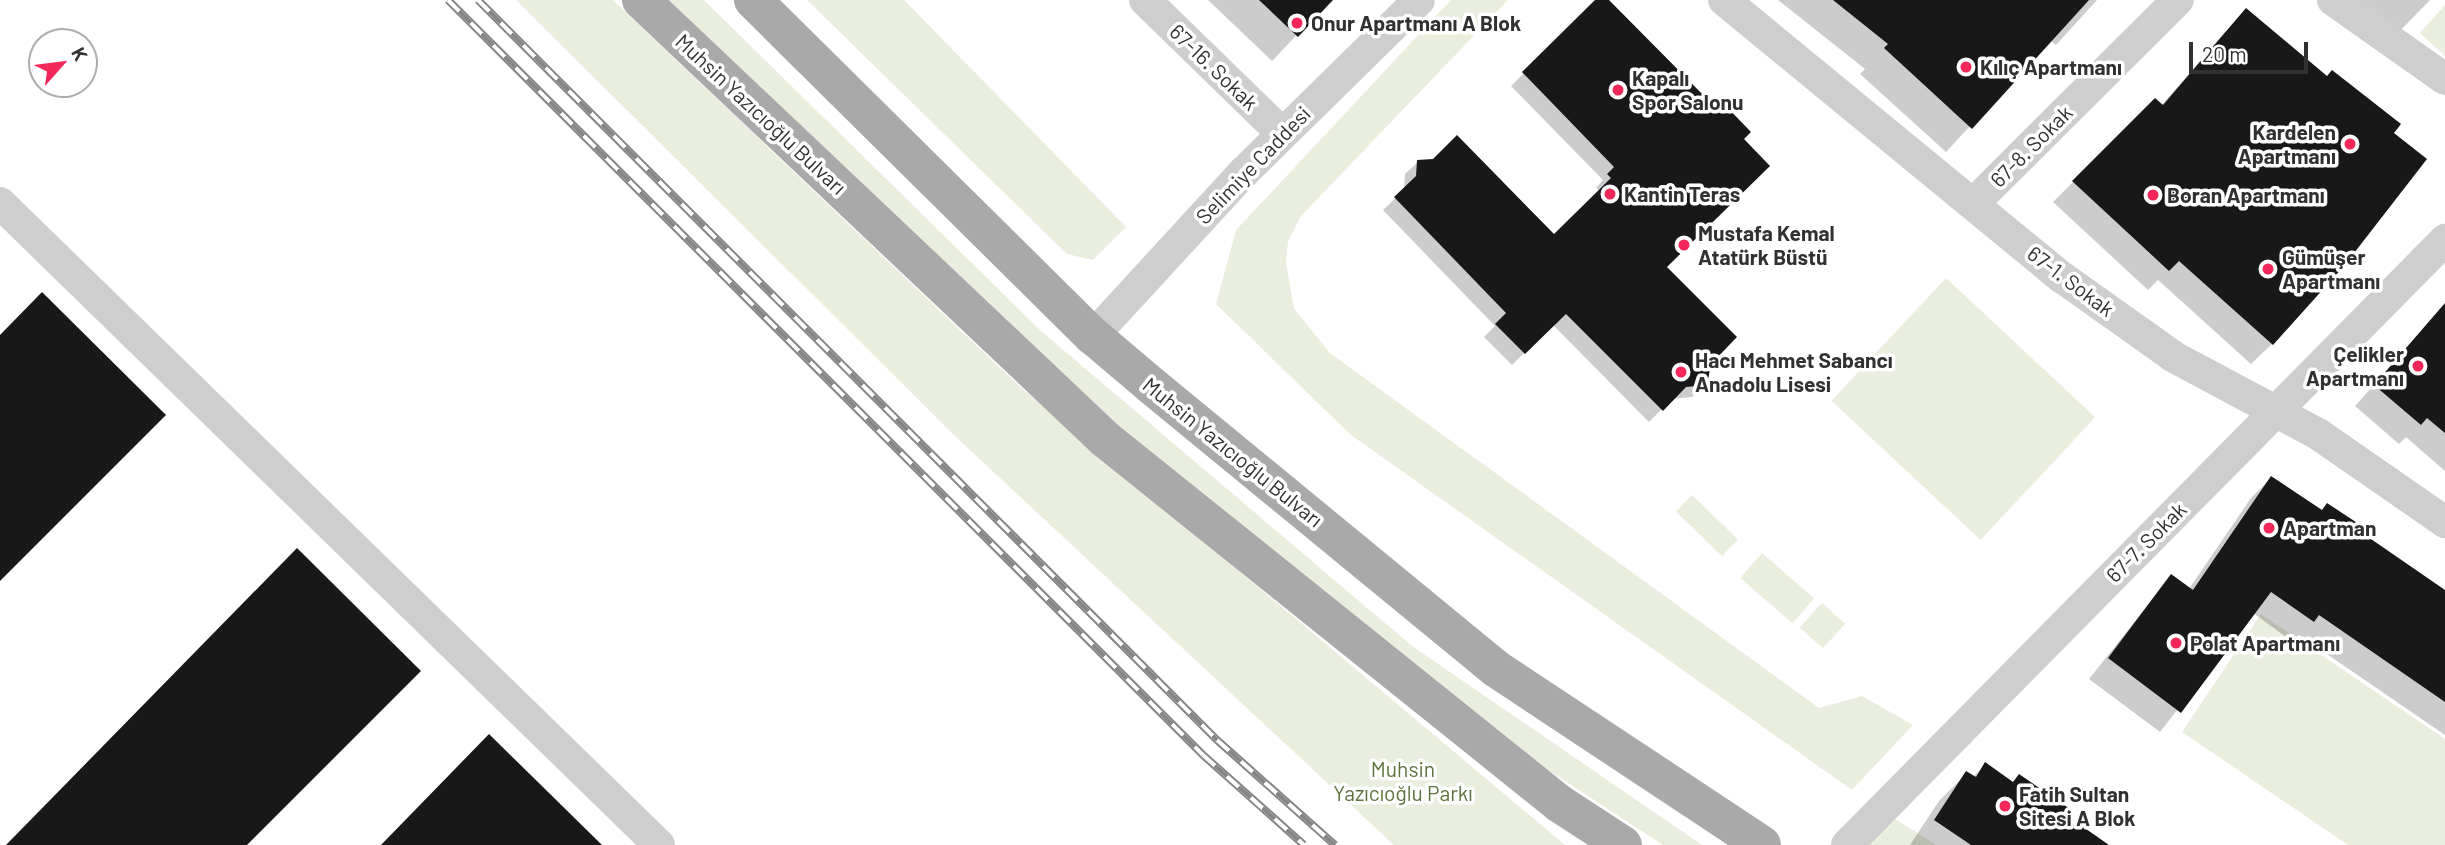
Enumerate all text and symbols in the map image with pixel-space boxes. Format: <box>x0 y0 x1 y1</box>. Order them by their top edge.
place label: Onur Apartmanı A Blok <box>1311 10 1521 36</box>
marker: Onur Apartmanı A Blok <box>1289 15 1305 31</box>
street label: 67-16. Sokak <box>1165 19 1263 115</box>
north arrow <box>28 28 98 98</box>
street label: Muhsin Yazıcıoğlu Bulvarı <box>671 28 851 200</box>
scale bar <box>2193 28 2312 72</box>
text: 20 m <box>2202 41 2247 66</box>
text: K <box>67 43 93 65</box>
place label: Kılıç Apartmanı <box>1980 54 2122 80</box>
marker: Kılıç Apartmanı <box>1958 59 1974 75</box>
place label: Kapalı Spor Salonu <box>1632 65 1744 115</box>
marker: Kapalı Spor Salonu <box>1610 82 1626 98</box>
street label: 67-8. Sokak <box>1985 100 2077 192</box>
street label: Selimiye Caddesi <box>1191 101 1315 229</box>
place label: Kardelen Apartmanı <box>2238 119 2336 169</box>
marker: Kardelen Apartmanı <box>2342 136 2358 152</box>
place label: Kantin Teras <box>1624 181 1740 207</box>
place label: Boran Apartmanı <box>2167 182 2325 208</box>
marker: Kantin Teras <box>1602 186 1618 202</box>
marker: Boran Apartmanı <box>2145 187 2161 203</box>
place label: Mustafa Kemal Atatürk Büstü <box>1698 220 1835 270</box>
marker: Mustafa Kemal Atatürk Büstü <box>1676 237 1692 253</box>
street label: 67-1. Sokak <box>2023 240 2119 322</box>
place label: Gümüşer Apartmanı <box>2282 244 2380 294</box>
marker: Gümüşer Apartmanı <box>2260 261 2276 277</box>
place label: Çelikler Apartmanı <box>2306 341 2404 391</box>
place label: Hacı Mehmet Sabancı Anadolu Lisesi <box>1695 347 1893 397</box>
marker: Çelikler Apartmanı <box>2410 358 2426 374</box>
marker: Hacı Mehmet Sabancı Anadolu Lisesi <box>1673 364 1689 380</box>
street label: Muhsin Yazıcıoğlu Bulvarı <box>1138 372 1328 532</box>
street label: 67-7. Sokak <box>2101 497 2191 587</box>
place label: Apartman <box>2283 515 2376 541</box>
marker: Apartman <box>2261 520 2277 536</box>
place label: Polat Apartmanı <box>2190 630 2340 656</box>
marker: Polat Apartmanı <box>2168 635 2184 651</box>
park label: Muhsin Yazıcıoğlu Parkı <box>1333 756 1473 806</box>
place label: Fatih Sultan Sitesi A Blok <box>2019 781 2135 831</box>
marker: Fatih Sultan Sitesi A Blok <box>1997 798 2013 814</box>

